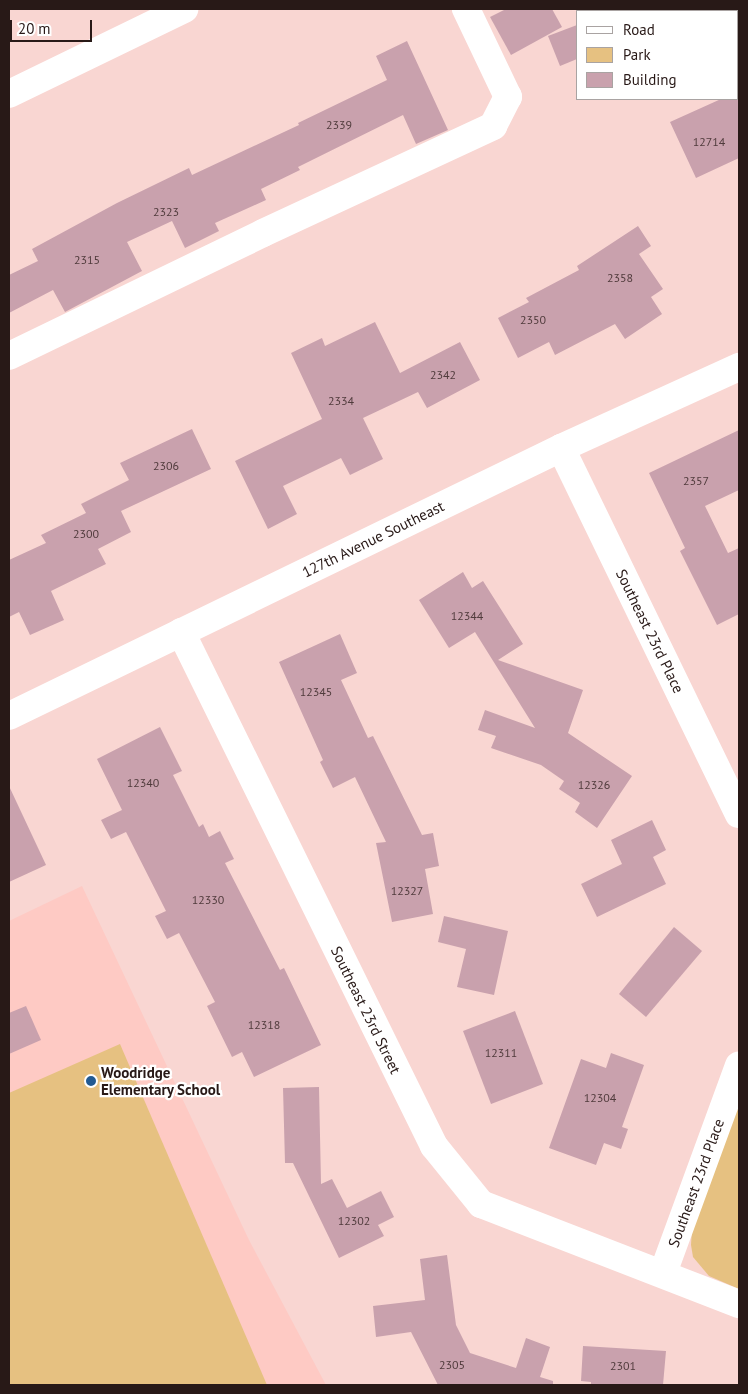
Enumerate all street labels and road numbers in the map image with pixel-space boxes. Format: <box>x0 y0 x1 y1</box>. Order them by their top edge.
street label: 127th Avenue Southeast <box>299 497 447 581</box>
street label: Southeast 23rd Place <box>612 566 688 696</box>
street label: Southeast 23rd Street <box>327 943 405 1077</box>
street label: Southeast 23rd Place <box>664 1116 728 1250</box>

